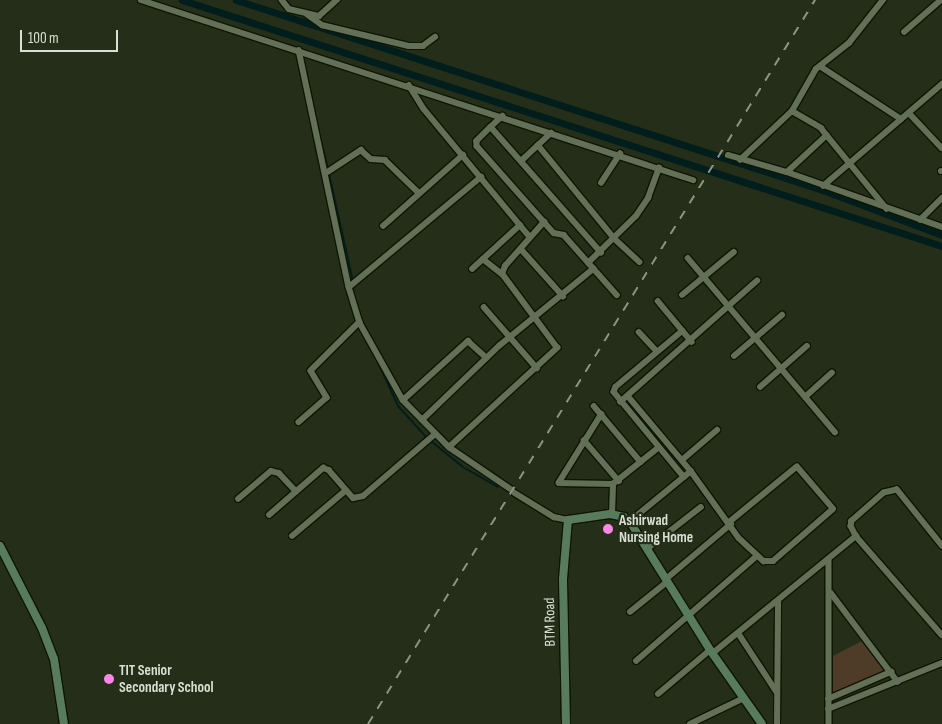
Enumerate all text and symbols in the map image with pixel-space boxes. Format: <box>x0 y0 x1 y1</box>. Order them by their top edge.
scale bar <box>22 20 120 52</box>
text: 100 m <box>28 29 59 48</box>
place label: Ashirwad Nursing Home <box>619 511 693 546</box>
marker: Ashirwad Nursing Home <box>601 522 615 536</box>
street label: BTM Road <box>541 597 559 647</box>
place label: TIT Senior Secondary School <box>119 661 214 696</box>
marker: TIT Senior Secondary School <box>103 673 115 685</box>

